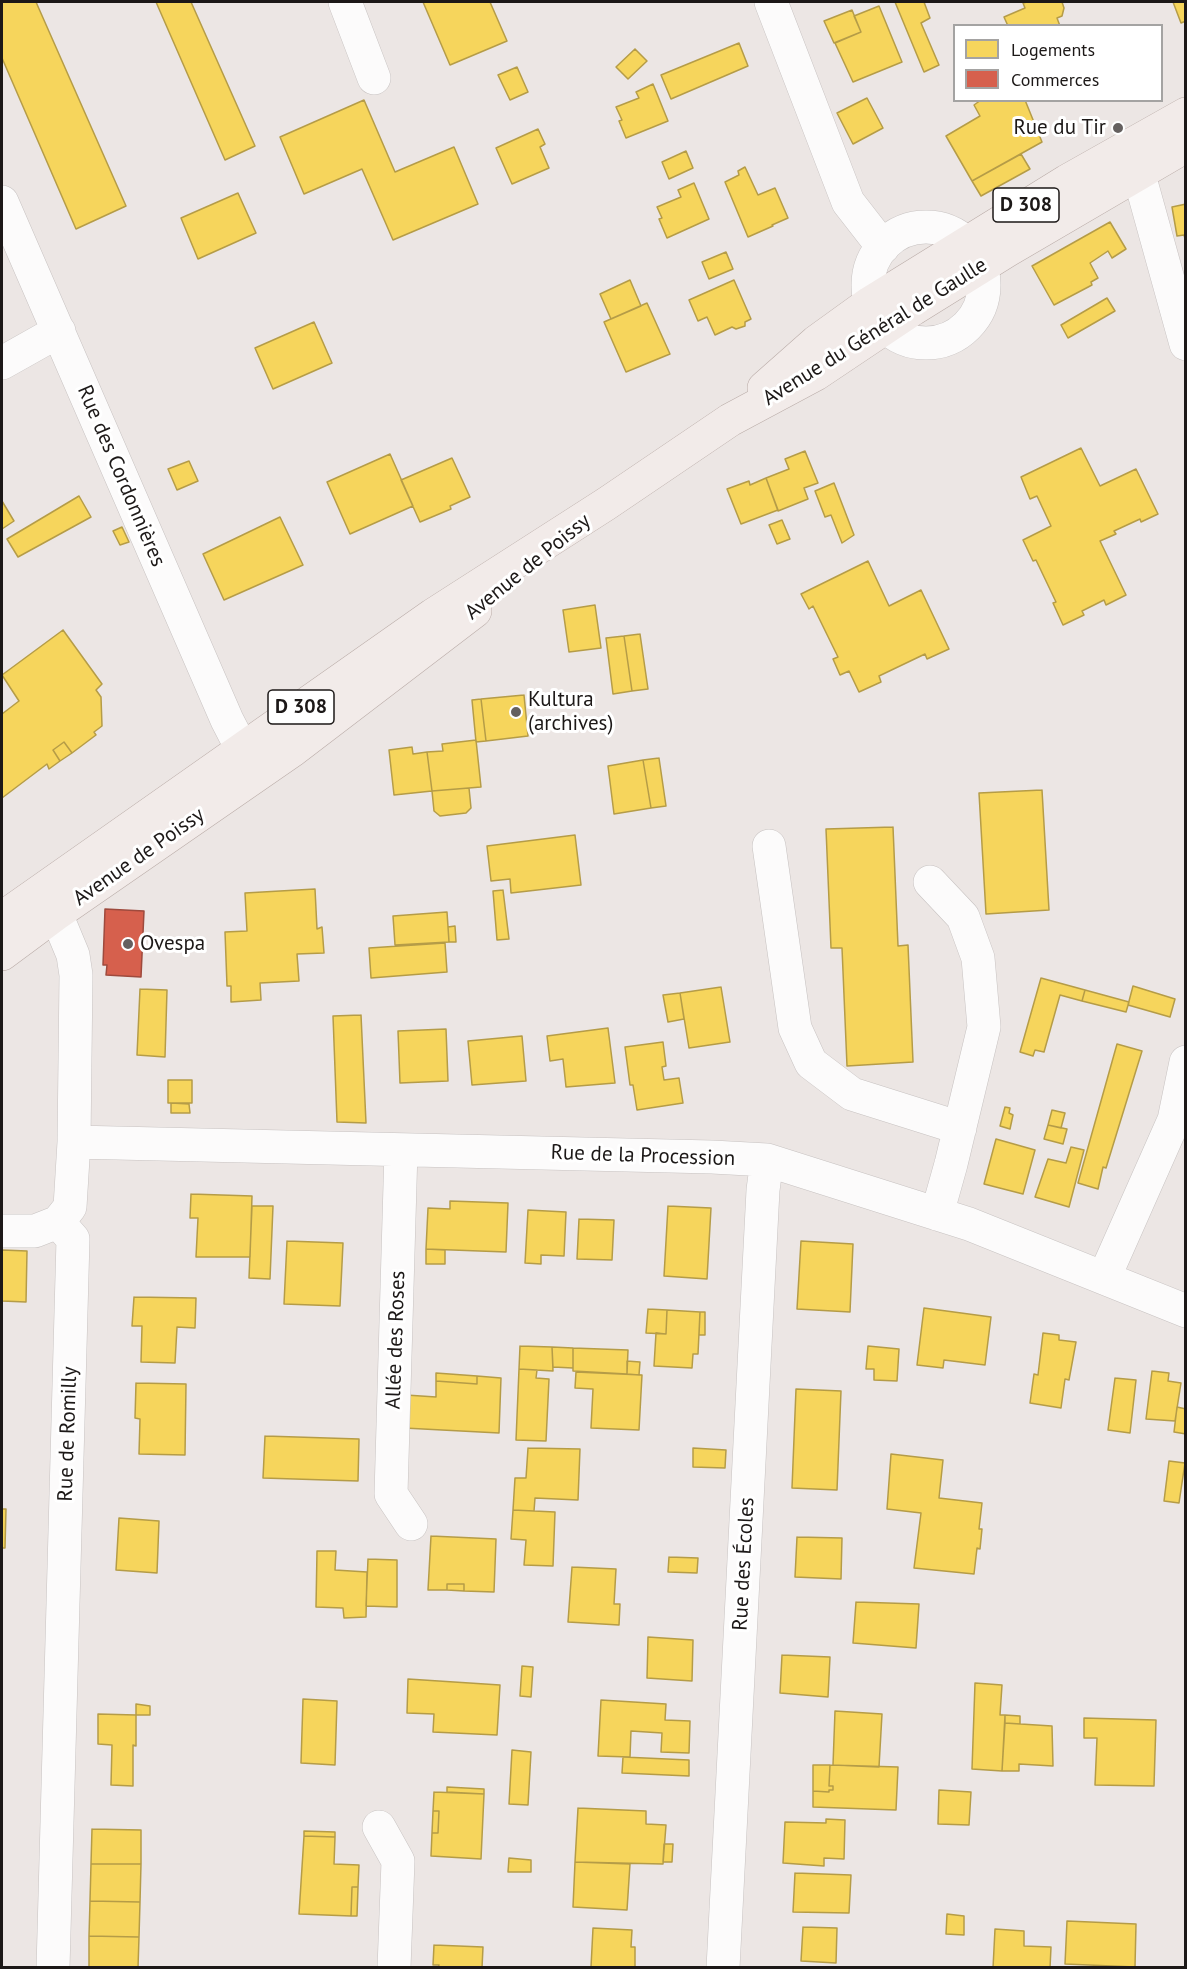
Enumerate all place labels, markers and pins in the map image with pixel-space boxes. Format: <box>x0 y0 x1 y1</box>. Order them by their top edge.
place label: Rue du Tir <box>1013 115 1106 141</box>
marker: Rue du Tir <box>1111 121 1125 135</box>
place label: Kultura (archives) <box>528 687 613 737</box>
marker: Kultura (archives) <box>509 705 523 719</box>
place label: Ovespa <box>140 931 205 957</box>
marker: Ovespa <box>121 937 135 951</box>

